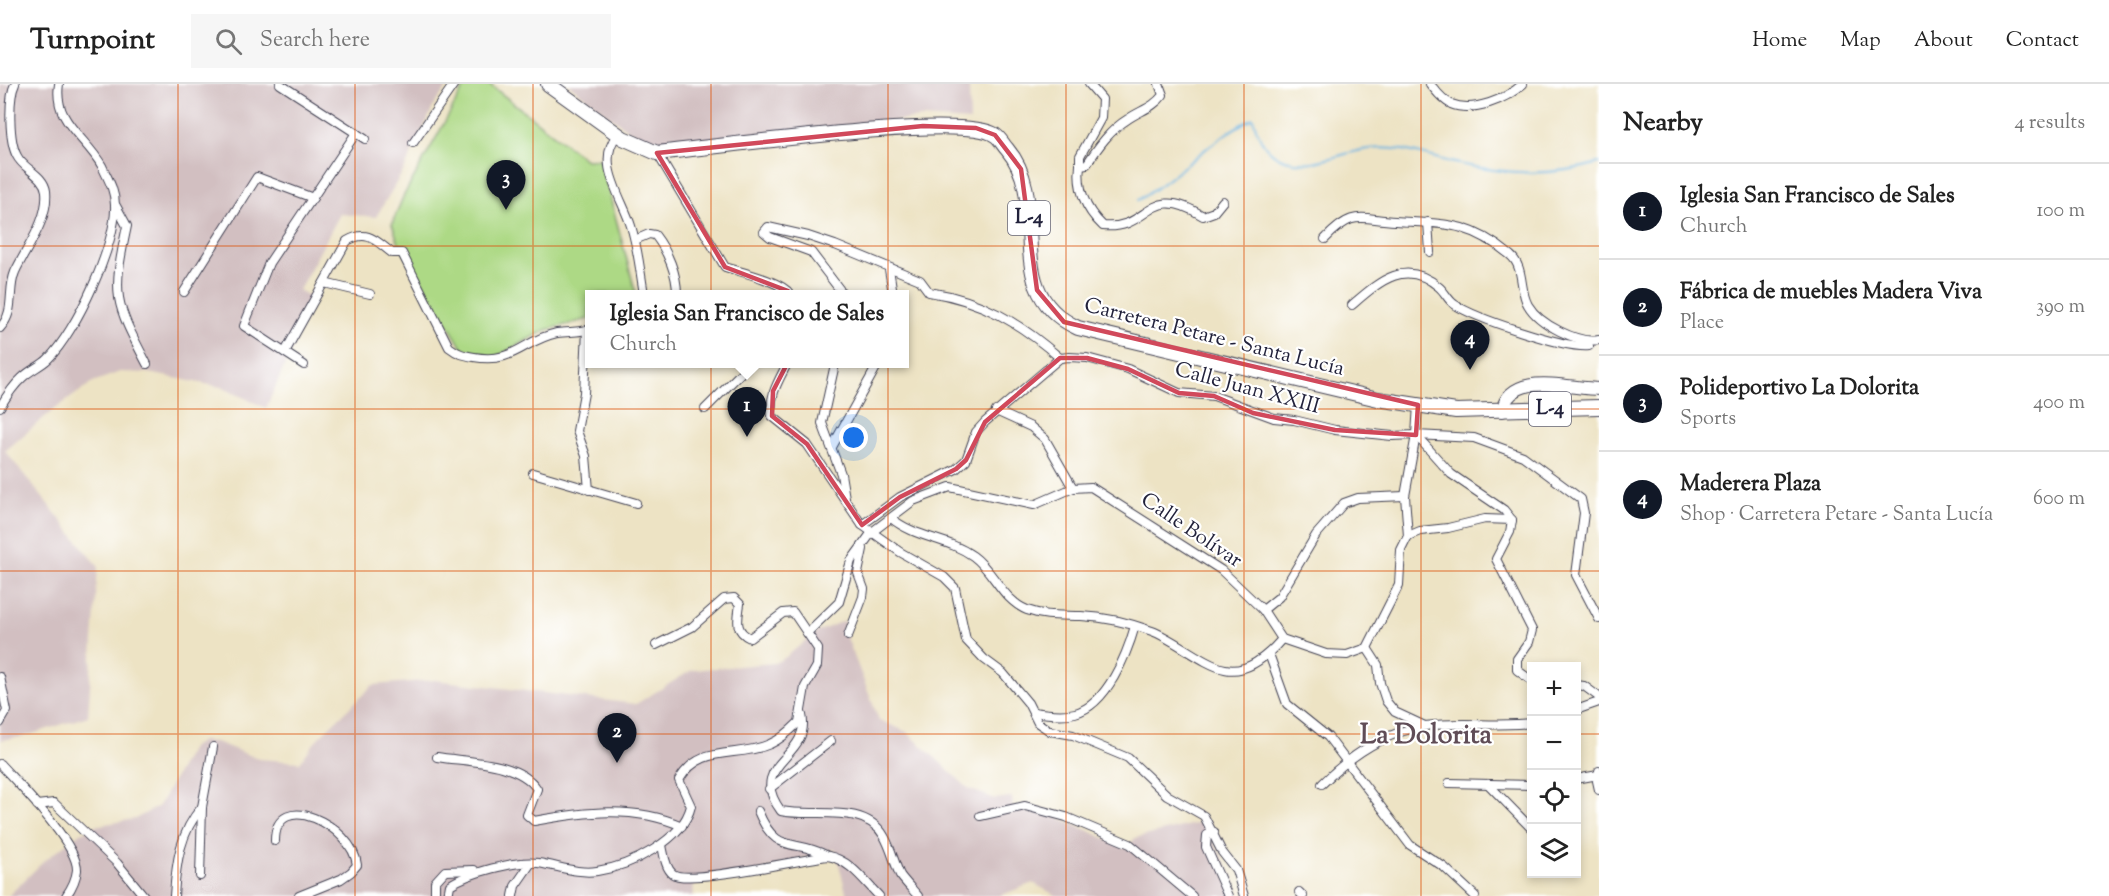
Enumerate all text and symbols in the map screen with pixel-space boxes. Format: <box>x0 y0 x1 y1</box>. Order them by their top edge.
search box <box>191 14 611 68</box>
text: Turnpoint <box>30 21 155 61</box>
icon: search <box>212 25 245 58</box>
text: Search here <box>260 25 370 57</box>
text: Home <box>1752 26 1807 56</box>
text: Map <box>1840 26 1881 56</box>
text: About <box>1914 26 1973 56</box>
text: Contact <box>2006 26 2079 56</box>
text: Nearby <box>1623 105 1703 142</box>
text: 4 results <box>2014 109 2085 138</box>
pin: 3 <box>486 160 526 210</box>
text: Iglesia San Francisco de Sales <box>1680 181 1955 213</box>
text: 1 <box>1639 197 1646 226</box>
text: 100 m <box>2036 197 2085 226</box>
road number: L-4 <box>1008 201 1050 235</box>
text: Church <box>1680 213 1747 242</box>
text: Fábrica de muebles Madera Viva <box>1680 277 1982 309</box>
popup <box>585 290 909 368</box>
street label: Carretera Petare - Santa Lucía <box>1081 291 1347 385</box>
text: 2 <box>1638 293 1647 322</box>
text: 390 m <box>2036 293 2085 322</box>
text: Iglesia San Francisco de Sales <box>610 299 884 331</box>
text: Place <box>1680 309 1724 338</box>
pin: 4 <box>1450 320 1490 370</box>
text: Church <box>610 331 677 360</box>
street label: Calle Juan XXIII <box>1171 355 1323 423</box>
text: Polideportivo La Dolorita <box>1680 373 1919 405</box>
pin: 1 <box>728 388 766 437</box>
text: 3 <box>1638 389 1647 418</box>
text: 400 m <box>2033 389 2085 418</box>
road number: L-4 <box>1529 392 1571 426</box>
text: Sports <box>1680 405 1736 434</box>
your location <box>839 423 868 452</box>
text: Maderera Plaza <box>1680 469 1821 501</box>
text: 4 <box>1637 485 1648 514</box>
text: 600 m <box>2033 485 2085 514</box>
street label: Calle Bolívar <box>1134 486 1248 576</box>
text: Shop · Carretera Petare - Santa Lucía <box>1680 501 1993 530</box>
map controls <box>1527 662 1581 878</box>
button: + <box>1527 662 1581 716</box>
pin: 2 <box>598 714 636 763</box>
button: − <box>1527 716 1581 770</box>
district label: La Dolorita <box>1360 717 1492 756</box>
button: locate <box>1527 770 1581 824</box>
button: layers <box>1527 824 1581 878</box>

